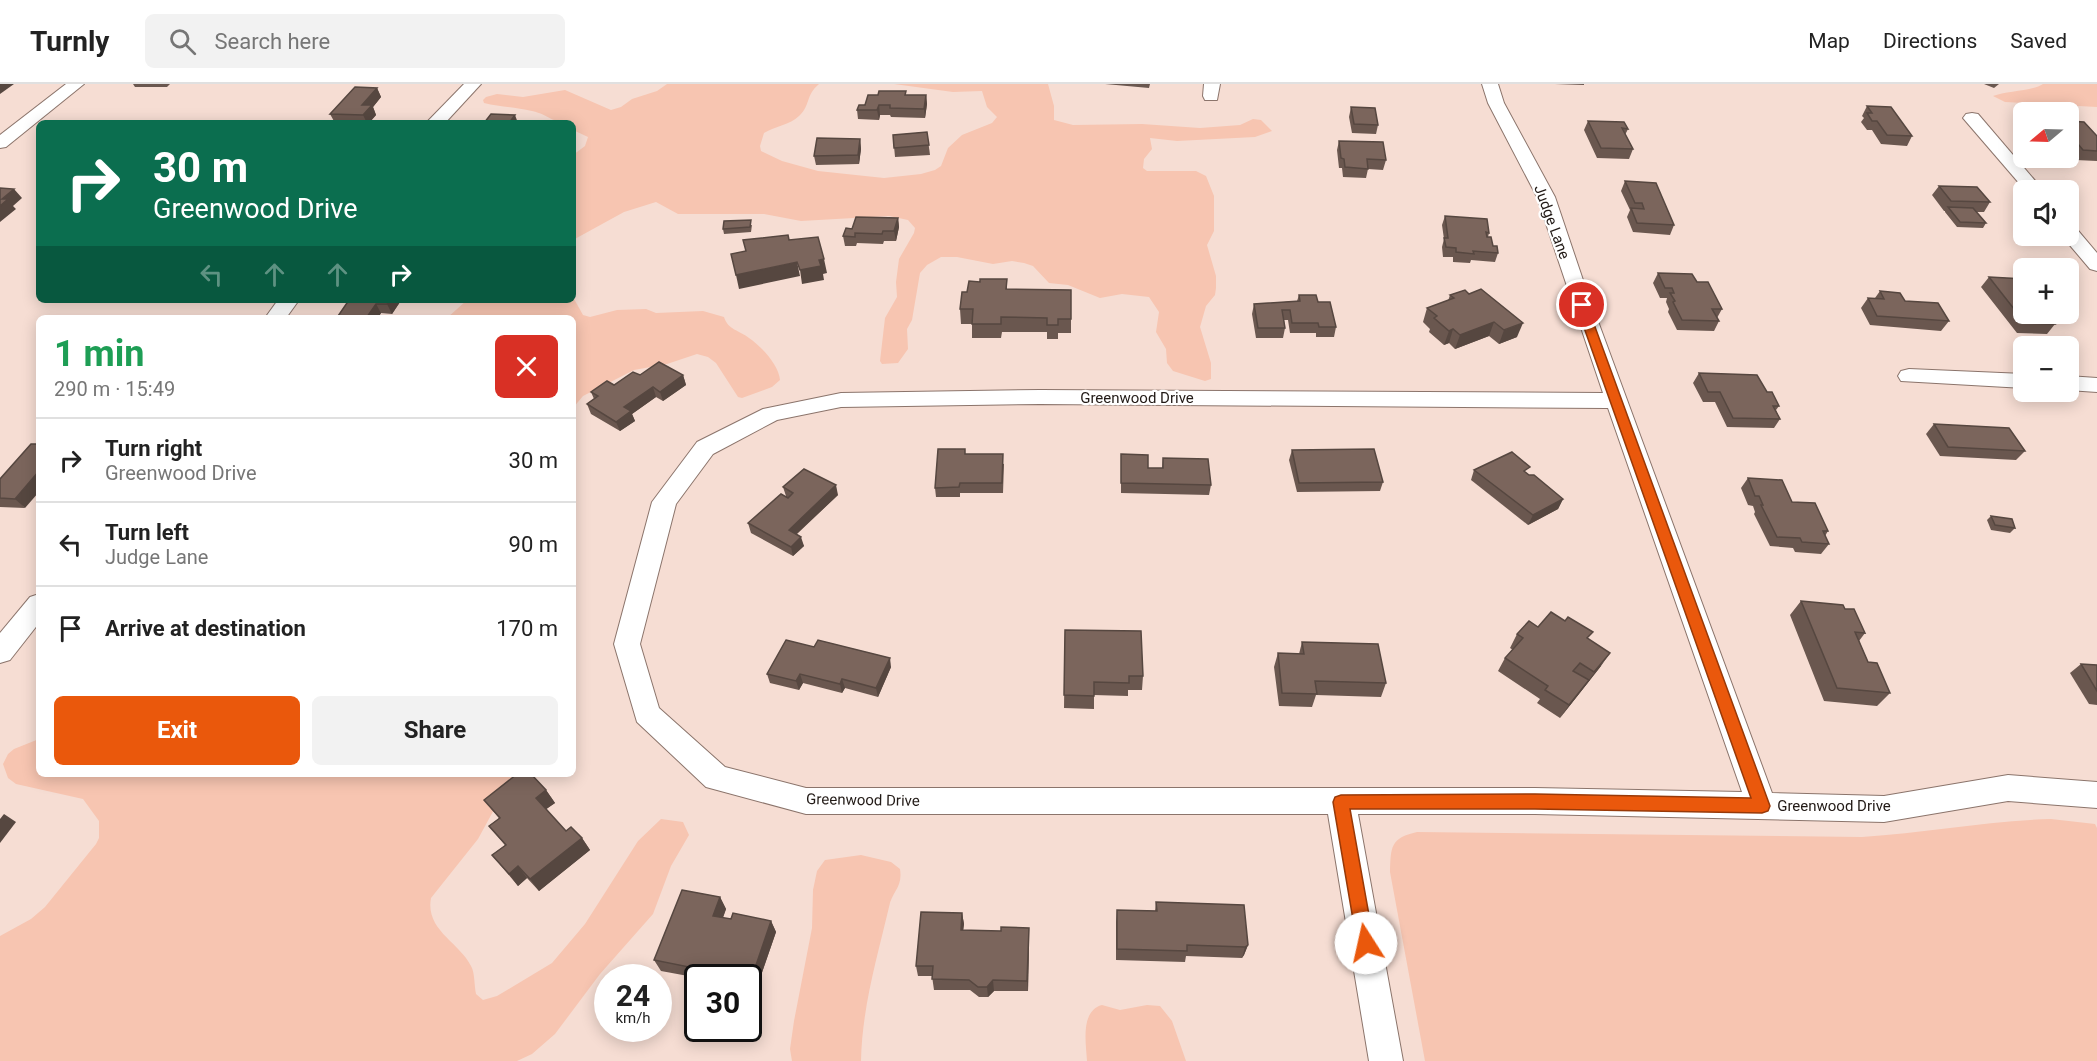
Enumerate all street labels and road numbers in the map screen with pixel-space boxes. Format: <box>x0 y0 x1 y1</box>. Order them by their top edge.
street label: Judge Lane <box>1530 182 1574 262</box>
street label: Greenwood Drive <box>1080 389 1194 407</box>
street label: Greenwood Drive <box>806 790 920 810</box>
street label: Greenwood Drive <box>1777 797 1891 815</box>

